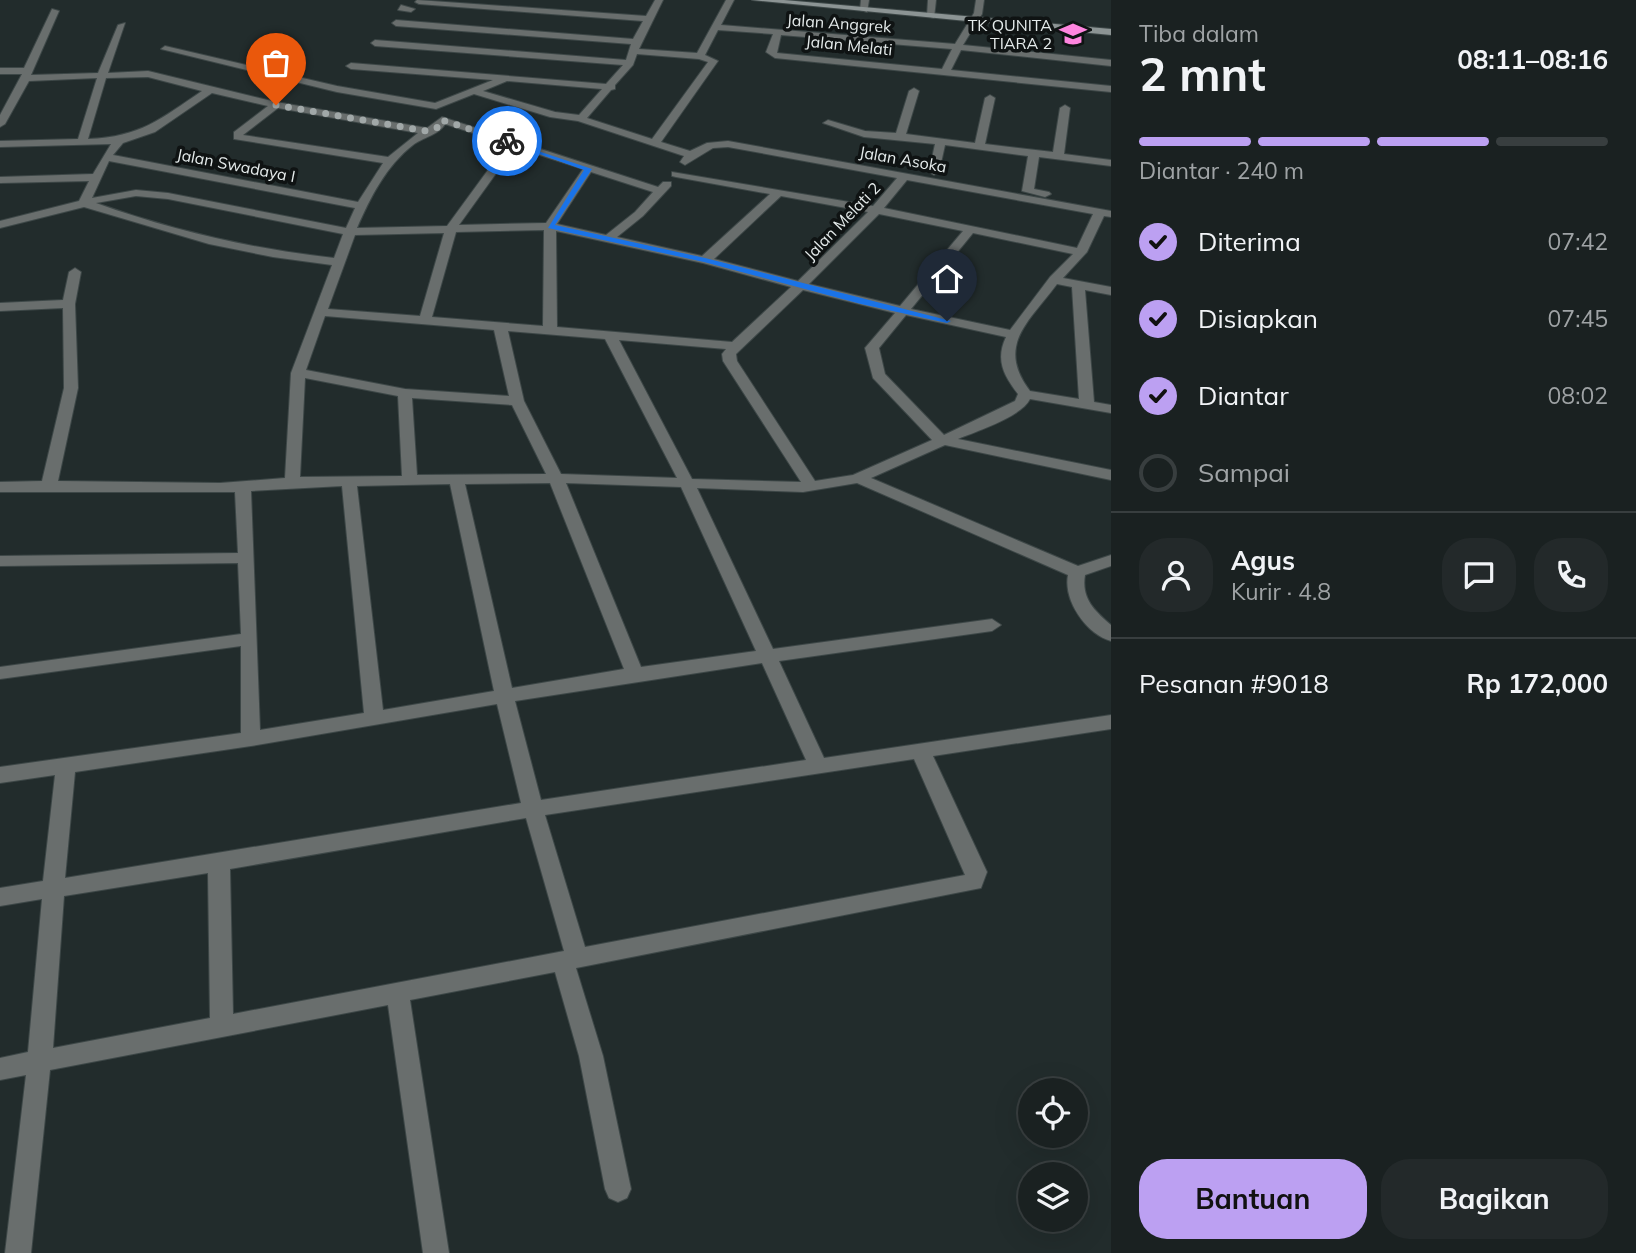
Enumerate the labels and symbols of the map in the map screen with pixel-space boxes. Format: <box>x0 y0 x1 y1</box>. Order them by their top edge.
street label: Jalan Anggrek <box>786 9 893 37</box>
place label: TK QUNITA TIARA 2 <box>968 15 1052 53</box>
school or university icon: TK QUNITA TIARA 2 <box>1058 19 1088 49</box>
street label: Jalan Melati <box>805 31 893 59</box>
pin <box>246 33 306 105</box>
courier <box>472 106 542 176</box>
street label: Jalan Asoka <box>858 141 948 177</box>
street label: Jalan Swadaya I <box>175 144 297 186</box>
street label: Jalan Melati 2 <box>800 178 884 264</box>
pin <box>917 249 977 321</box>

